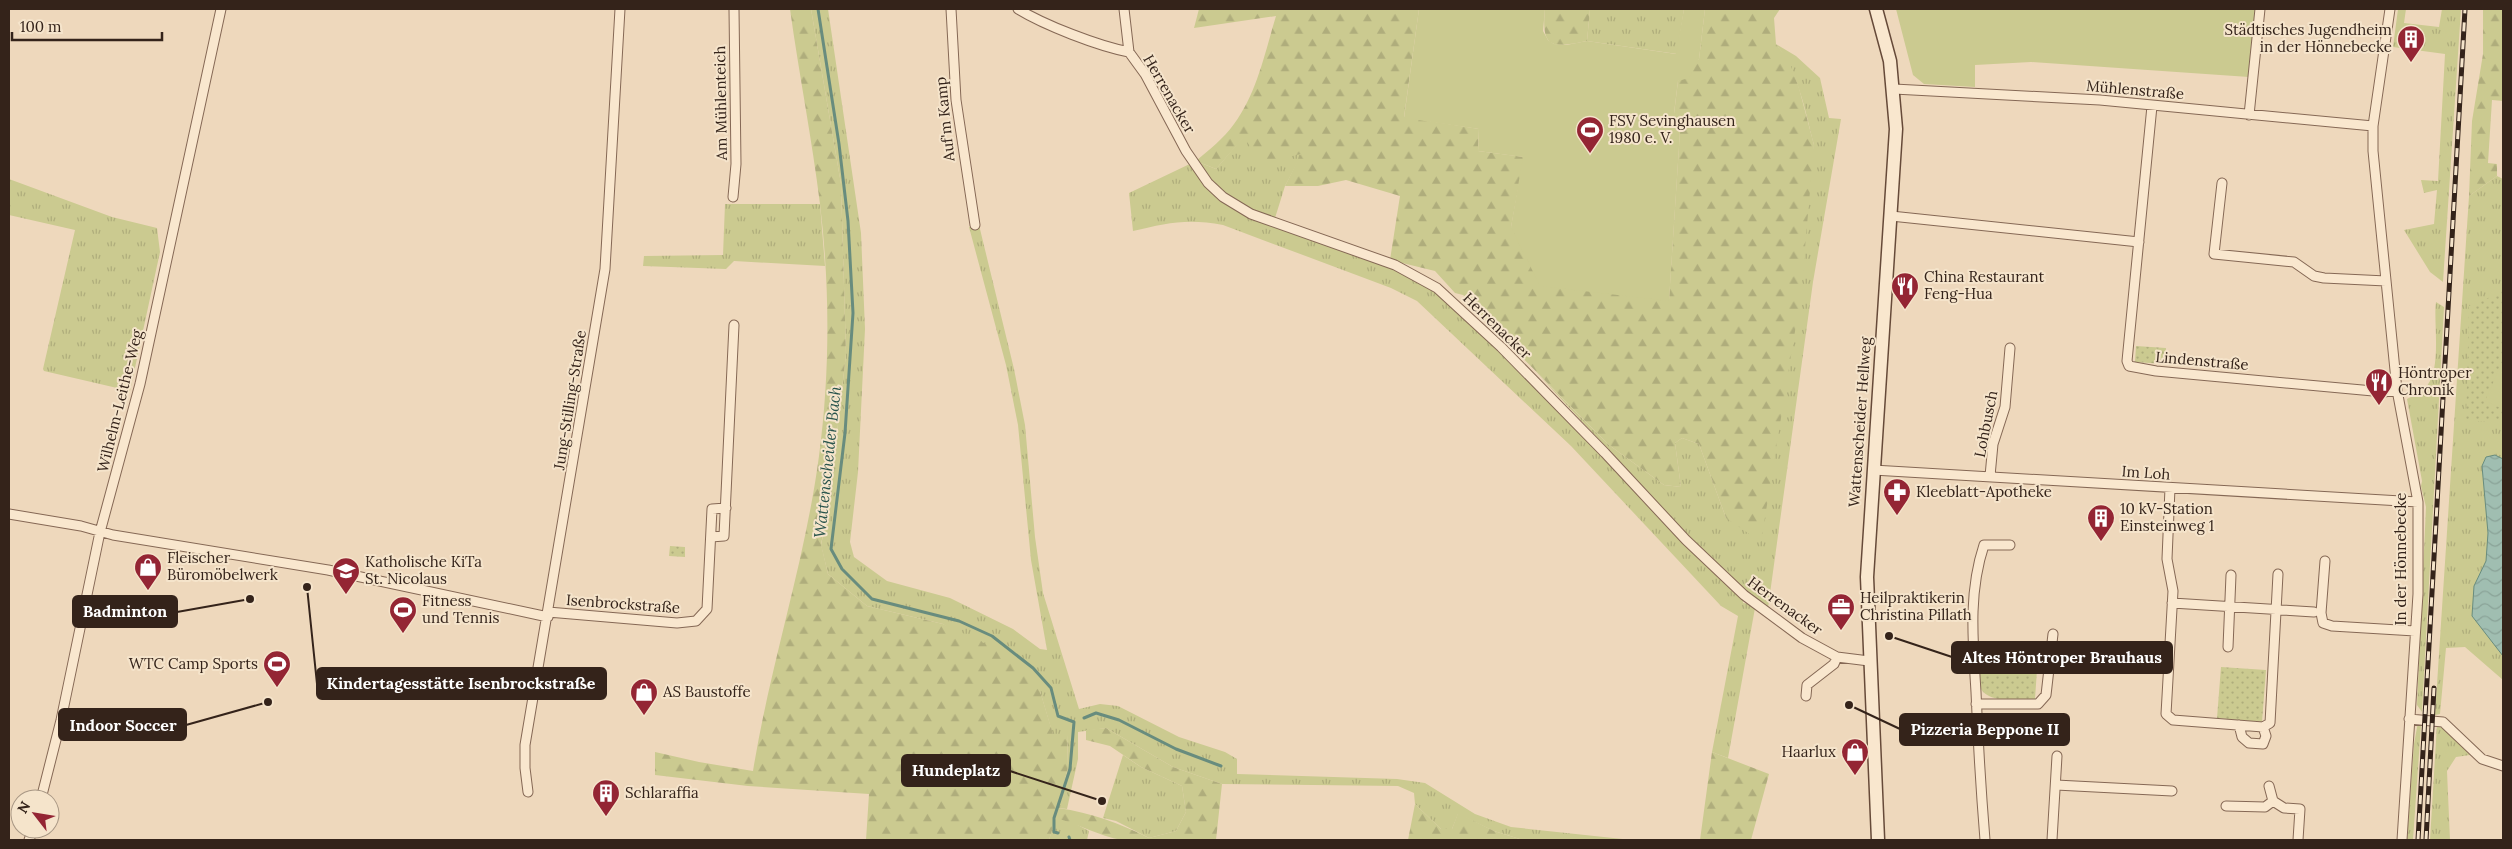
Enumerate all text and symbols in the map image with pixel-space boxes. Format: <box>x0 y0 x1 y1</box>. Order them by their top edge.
scale bar <box>12 10 162 42</box>
text: 100 m <box>20 17 61 36</box>
place label: Städtisches Jugendheim in der Hönnebecke <box>2224 20 2392 56</box>
building icon: Städtisches Jugendheim in der Hönnebecke <box>2396 24 2426 63</box>
street label: Am Mühlenteich <box>710 45 731 162</box>
street label: Herrenacker <box>1139 51 1200 137</box>
street label: Auf'm Kamp <box>931 76 958 163</box>
street label: Mühlenstraße <box>2085 76 2185 103</box>
place label: FSV Sevinghausen 1980 e. V. <box>1609 111 1735 147</box>
sports icon: FSV Sevinghausen 1980 e. V. <box>1575 115 1605 154</box>
place label: China Restaurant Feng-Hua <box>1924 267 2044 303</box>
restaurant icon: China Restaurant Feng-Hua <box>1890 271 1920 310</box>
street label: Herrenacker <box>1459 288 1536 363</box>
street label: Wilhelm-Leithe-Weg <box>93 327 147 474</box>
street label: Jung-Stilling-Straße <box>549 329 590 472</box>
street label: Wattenscheider Hellweg <box>1844 336 1875 508</box>
street label: Lindenstraße <box>2155 347 2249 374</box>
place label: Höntroper Chronik <box>2398 363 2472 399</box>
restaurant icon: Höntroper Chronik <box>2364 367 2394 406</box>
water label: Wattenscheider Bach <box>809 385 845 539</box>
street label: Lohbusch <box>1970 389 2001 459</box>
street label: Im Loh <box>2121 461 2171 484</box>
pharmacy icon: Kleeblatt-Apotheke <box>1882 477 1912 516</box>
place label: Kleeblatt-Apotheke <box>1916 482 2052 501</box>
street label: In der Hönnebecke <box>2391 493 2410 625</box>
place label: 10 kV-Station Einsteinweg 1 <box>2120 499 2214 535</box>
building icon: 10 kV-Station Einsteinweg 1 <box>2086 503 2116 542</box>
place label: Fleischer Büromöbelwerk <box>167 548 278 584</box>
shop icon: Fleischer Büromöbelwerk <box>133 552 163 591</box>
place label: Katholische KiTa St. Nicolaus <box>365 552 482 588</box>
school or university icon: Katholische KiTa St. Nicolaus <box>331 556 361 595</box>
street label: Herrenacker <box>1744 572 1827 639</box>
place label: Heilpraktikerin Christina Pillath <box>1860 588 1972 624</box>
street label: Isenbrockstraße <box>565 590 681 617</box>
place label: Fitness und Tennis <box>422 591 499 627</box>
office icon: Heilpraktikerin Christina Pillath <box>1826 592 1856 631</box>
sports icon: Fitness und Tennis <box>388 595 418 634</box>
callout: Badminton <box>73 596 177 627</box>
text: Badminton <box>83 601 167 621</box>
callout: Altes Höntroper Brauhaus <box>1952 642 2172 673</box>
text: Altes Höntroper Brauhaus <box>1962 647 2162 667</box>
sports icon: WTC Camp Sports <box>262 649 292 688</box>
place label: WTC Camp Sports <box>129 654 258 673</box>
callout: Kindertagesstätte Isenbrockstraße <box>317 668 606 699</box>
text: Kindertagesstätte Isenbrockstraße <box>327 673 596 693</box>
shop icon: AS Baustoffe <box>629 677 659 716</box>
place label: AS Baustoffe <box>662 682 751 701</box>
callout: Indoor Soccer <box>59 709 186 740</box>
callout: Pizzeria Beppone II <box>1900 714 2069 745</box>
text: Indoor Soccer <box>69 715 177 735</box>
text: Pizzeria Beppone II <box>1911 719 2059 739</box>
shop icon: Haarlux <box>1840 737 1870 776</box>
place label: Haarlux <box>1782 742 1836 761</box>
callout: Hundeplatz <box>902 755 1010 786</box>
text: Hundeplatz <box>912 760 1000 780</box>
building icon: Schlaraffia <box>591 778 621 817</box>
place label: Schlaraffia <box>625 783 699 802</box>
north arrow <box>10 789 60 839</box>
text: N <box>13 798 34 817</box>

